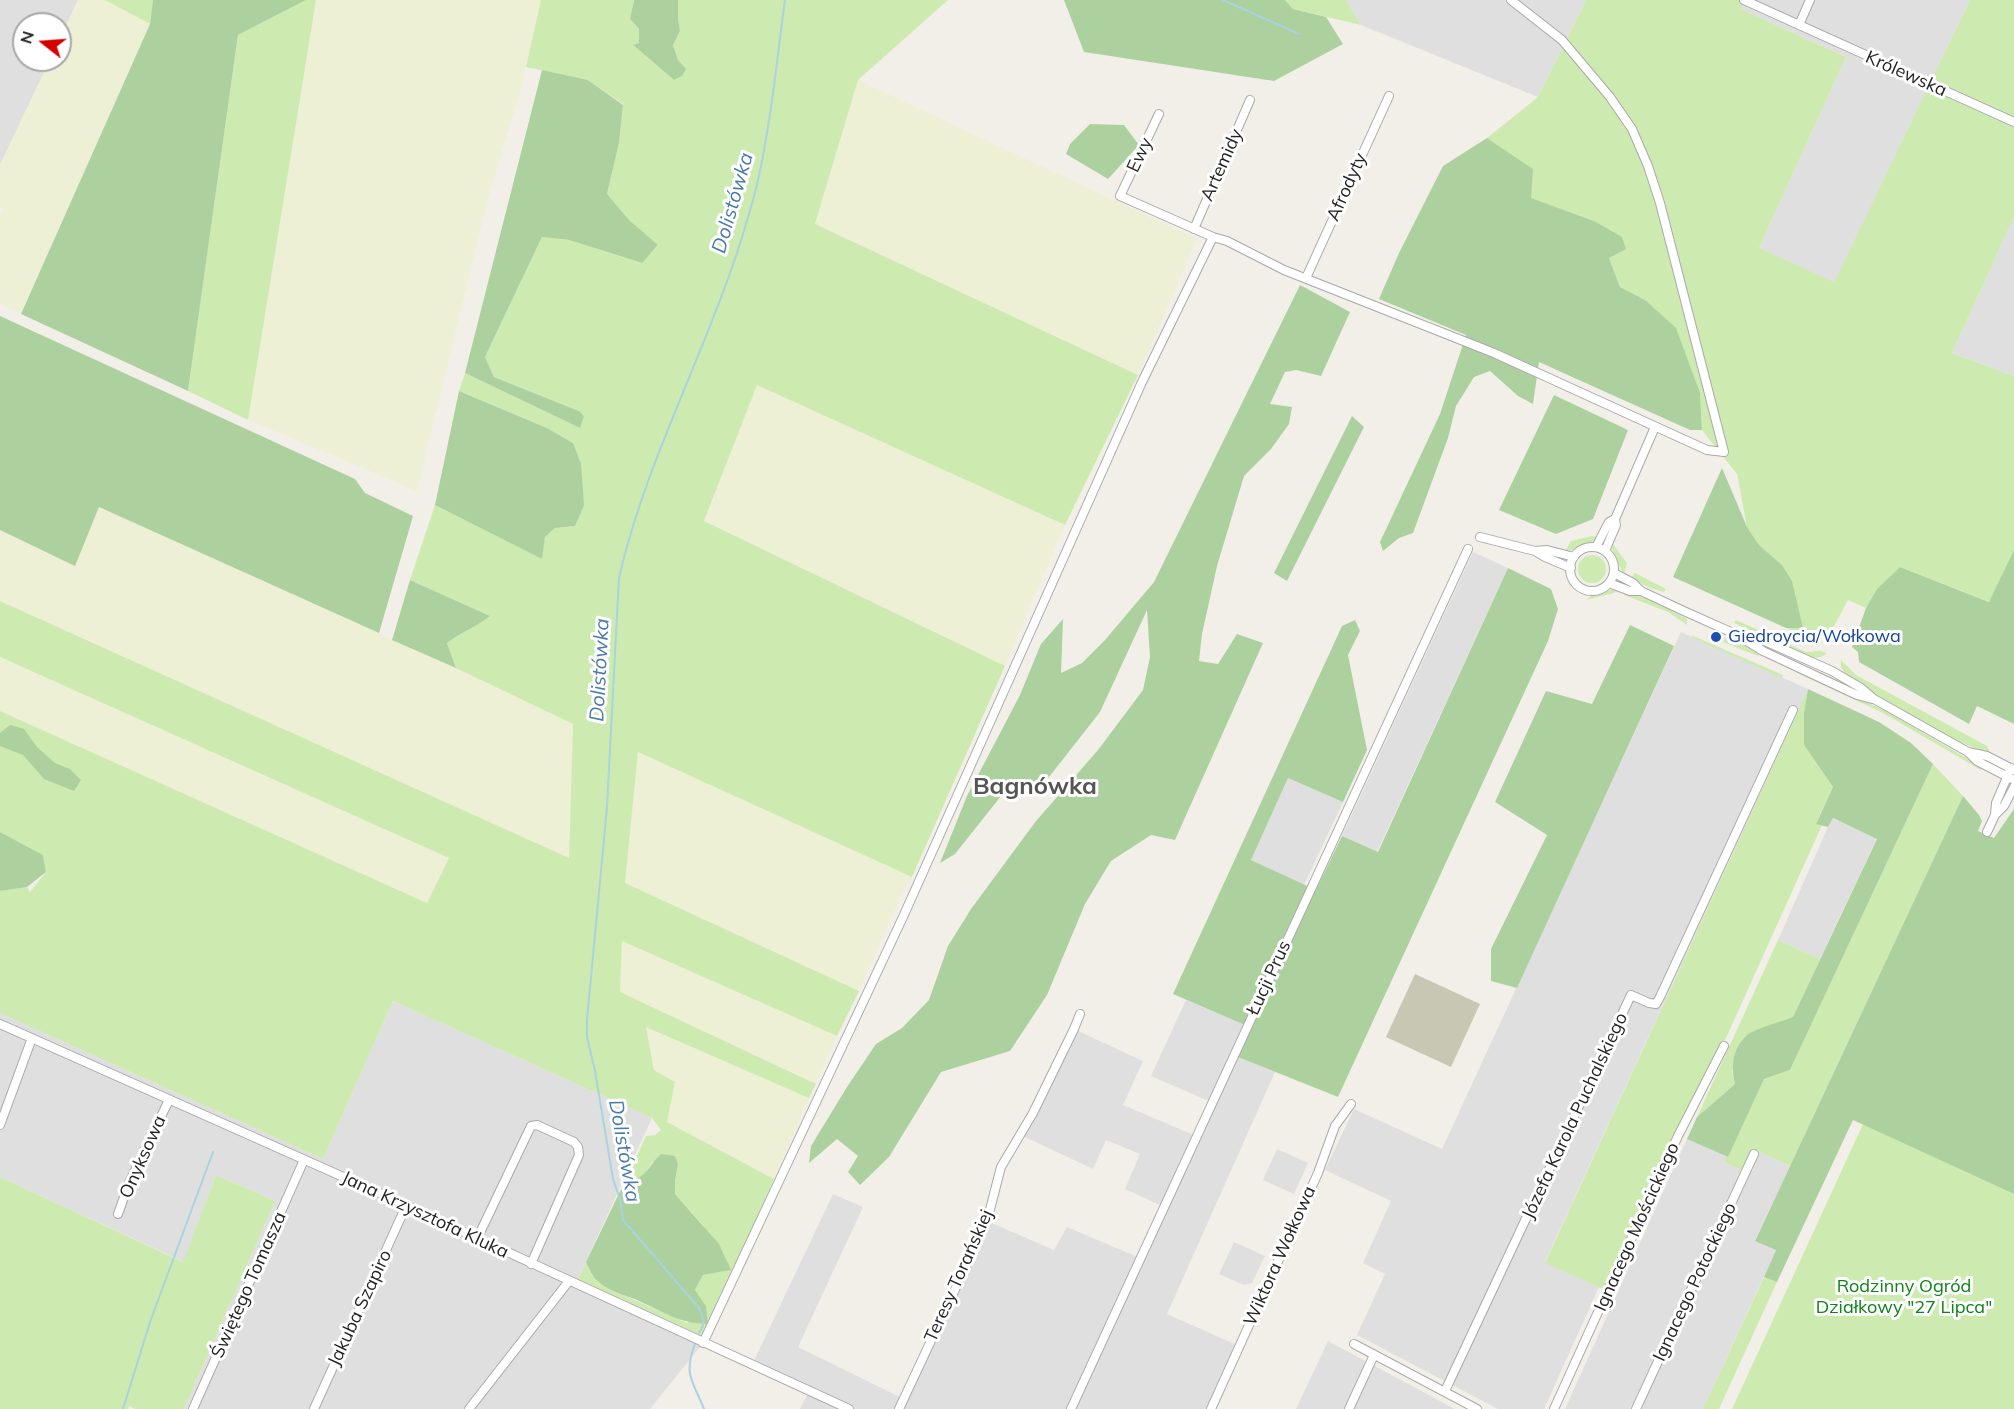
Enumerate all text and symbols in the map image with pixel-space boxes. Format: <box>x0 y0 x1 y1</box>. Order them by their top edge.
north arrow <box>12 12 72 72</box>
text: N <box>15 29 38 46</box>
street label: Królewska <box>1862 47 1950 101</box>
street label: Artemidy <box>1197 126 1247 204</box>
street label: Ewy <box>1123 134 1157 176</box>
water label: Dolistówka <box>707 150 759 256</box>
street label: Afrodyty <box>1322 150 1372 224</box>
water label: Dolistówka <box>585 618 615 722</box>
place label: Giedroycia/Wołkowa <box>1728 626 1901 648</box>
marker: Giedroycia/Wołkowa <box>1709 630 1723 644</box>
district label: Bagnówka <box>973 773 1097 801</box>
street label: Łucji Prus <box>1242 937 1296 1019</box>
street label: Józefa Karola Puchalskiego <box>1518 1009 1632 1223</box>
water label: Dolistówka <box>603 1098 645 1204</box>
street label: Onyksowa <box>115 1112 171 1202</box>
street label: Ignacego Mościckiego <box>1590 1139 1684 1315</box>
street label: Jana Krzysztofa Kluka <box>338 1167 512 1263</box>
street label: Wiktora Wołkowa <box>1239 1183 1321 1329</box>
street label: Ignacego Potockiego <box>1649 1199 1741 1365</box>
street label: Teresy Torańskiej <box>920 1206 998 1346</box>
street label: Świętego Tomasza <box>207 1208 291 1362</box>
street label: Jakuba Szapiro <box>324 1246 396 1370</box>
park label: Rodzinny Ogród Działkowy "27 Lipca" <box>1816 1276 1992 1318</box>

